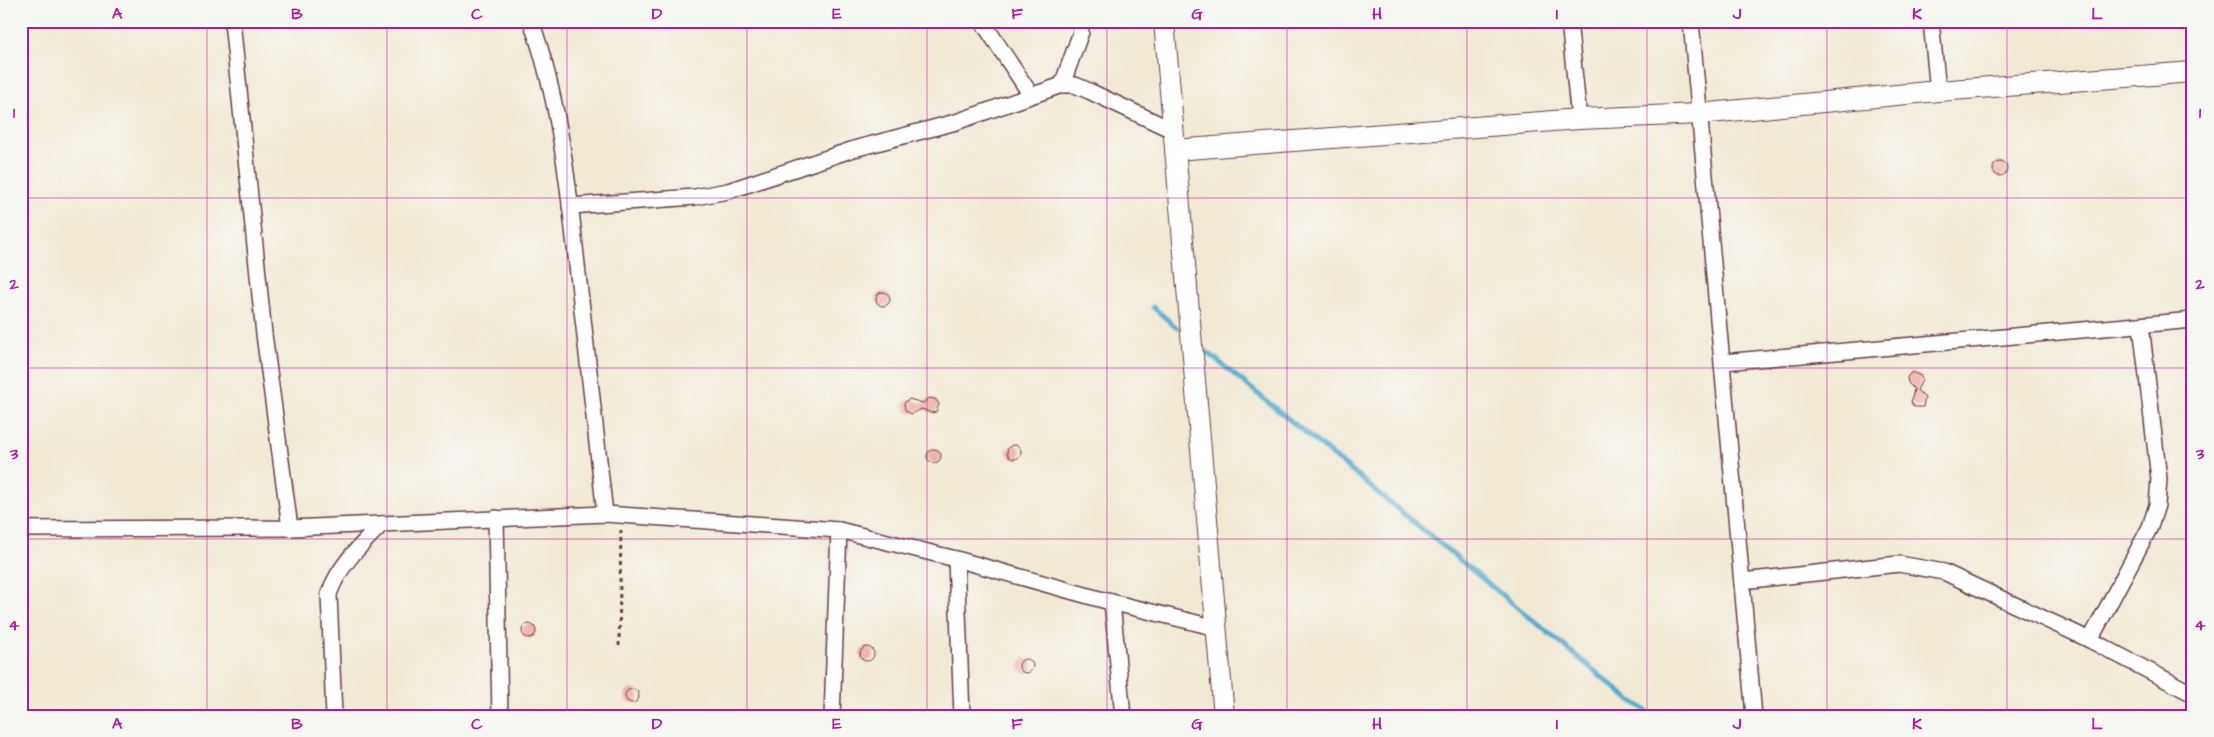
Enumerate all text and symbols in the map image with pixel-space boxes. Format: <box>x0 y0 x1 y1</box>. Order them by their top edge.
text: A <box>112 3 123 25</box>
text: B <box>291 3 303 25</box>
text: C <box>471 3 483 25</box>
text: D <box>652 3 663 25</box>
text: E <box>832 3 842 25</box>
text: F <box>1011 3 1023 25</box>
text: G <box>1191 3 1203 25</box>
text: H <box>1372 3 1382 25</box>
text: I <box>1556 3 1558 25</box>
text: J <box>1732 3 1742 25</box>
text: K <box>1912 3 1922 25</box>
text: L <box>2091 3 2103 25</box>
text: 1 <box>13 102 16 124</box>
text: 1 <box>2199 102 2202 124</box>
text: 2 <box>8 273 19 295</box>
text: 2 <box>2194 273 2205 295</box>
text: 3 <box>9 443 19 465</box>
text: 3 <box>2195 443 2205 465</box>
text: 4 <box>9 614 20 636</box>
text: 4 <box>2195 614 2206 636</box>
text: A <box>112 713 123 735</box>
text: B <box>291 713 303 735</box>
text: C <box>471 713 483 735</box>
text: D <box>652 713 663 735</box>
text: E <box>832 713 842 735</box>
text: F <box>1011 713 1023 735</box>
text: G <box>1191 713 1203 735</box>
text: H <box>1372 713 1382 735</box>
text: I <box>1556 713 1558 735</box>
text: J <box>1732 713 1742 735</box>
text: K <box>1912 713 1922 735</box>
text: L <box>2091 713 2103 735</box>

